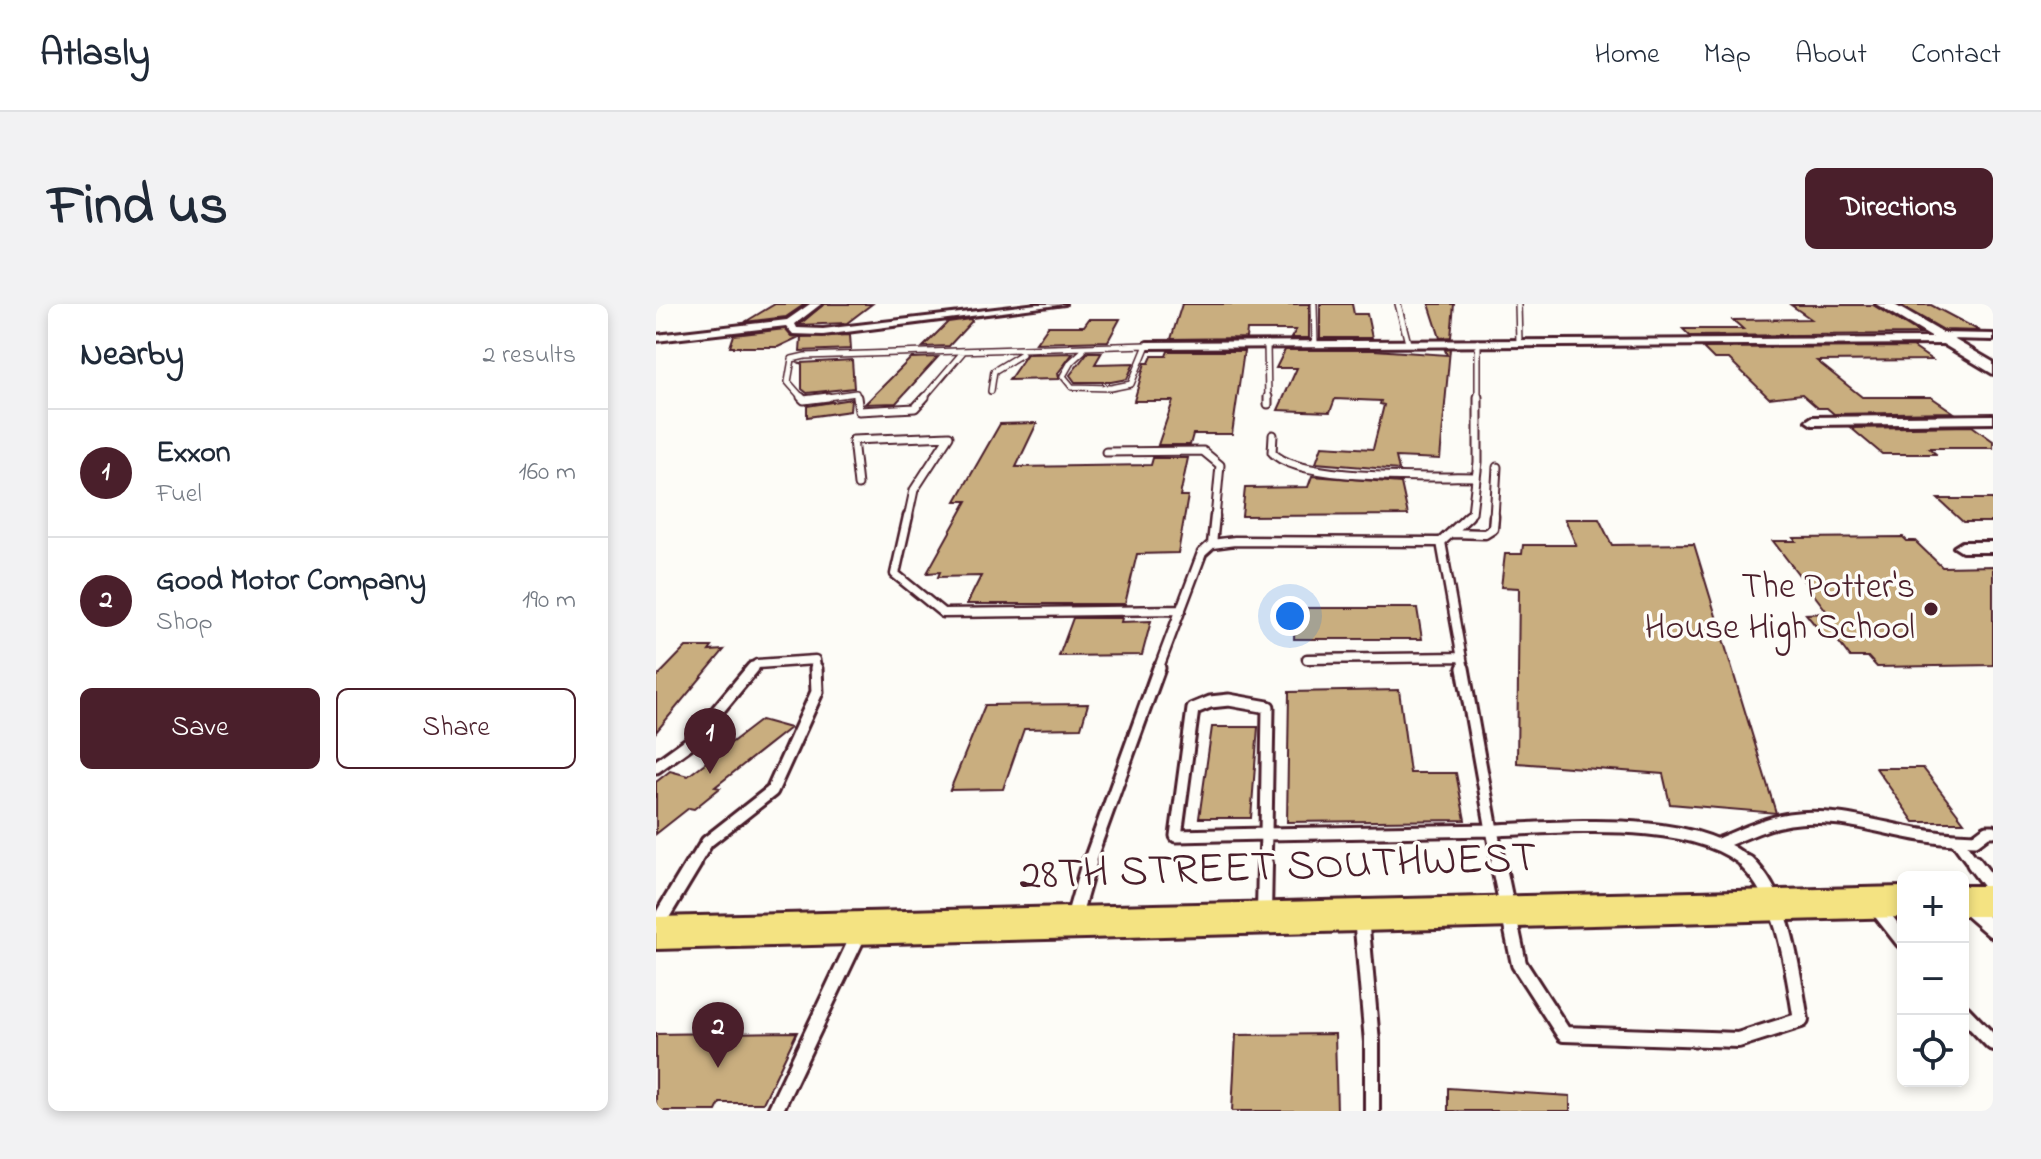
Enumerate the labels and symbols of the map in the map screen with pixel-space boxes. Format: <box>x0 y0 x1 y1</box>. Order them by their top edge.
place label: The Potter's House High School <box>1645 562 1915 656</box>
your location <box>1270 596 1310 636</box>
marker: The Potter's House High School <box>1922 600 1940 618</box>
pin: 1 <box>684 708 736 774</box>
street label: 28TH STREET SOUTHWEST <box>1018 827 1538 909</box>
pin: 2 <box>692 1002 744 1068</box>

